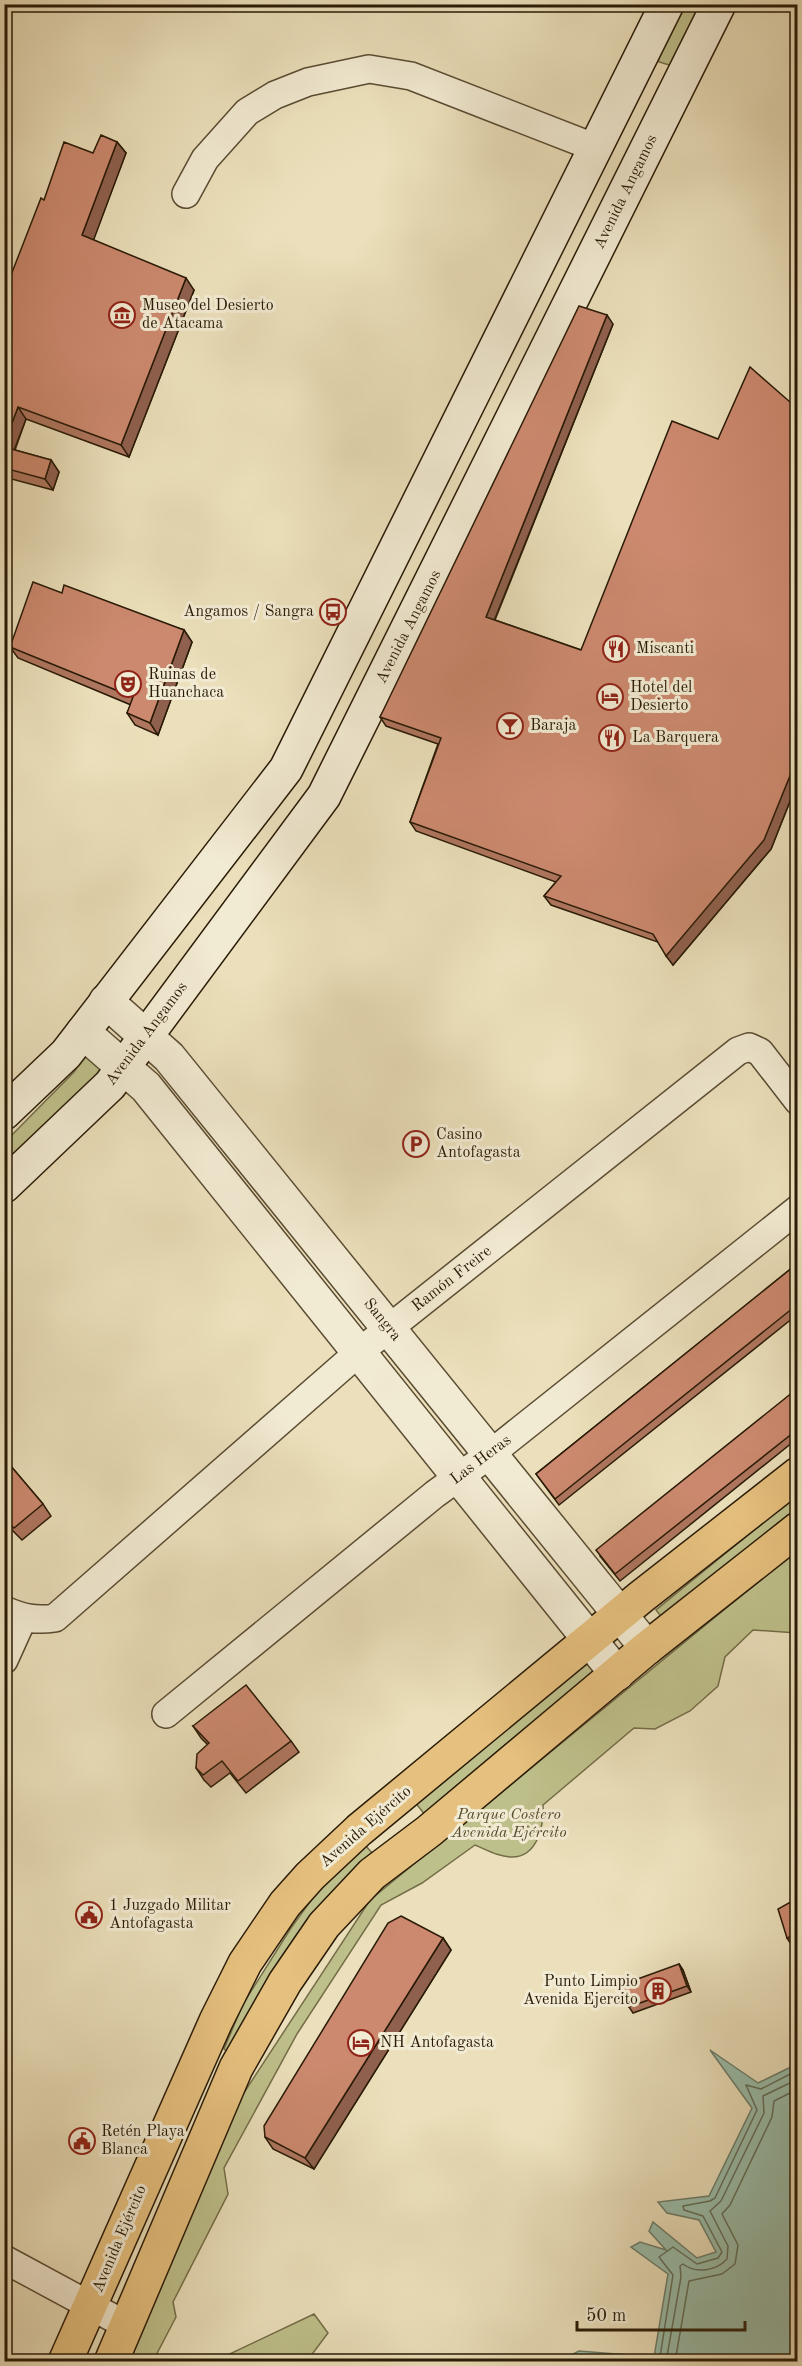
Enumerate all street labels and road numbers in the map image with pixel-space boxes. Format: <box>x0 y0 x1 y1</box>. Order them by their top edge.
street label: Avenida Angamos <box>591 132 661 252</box>
street label: Avenida Angamos <box>374 568 445 686</box>
street label: Avenida Angamos <box>103 979 191 1089</box>
street label: Ramón Freire <box>409 1243 495 1315</box>
street label: Sangra <box>360 1296 404 1344</box>
street label: Las Heras <box>448 1432 514 1488</box>
street label: Avenida Ejército <box>317 1783 415 1871</box>
street label: Avenida Ejército <box>90 2183 150 2295</box>

